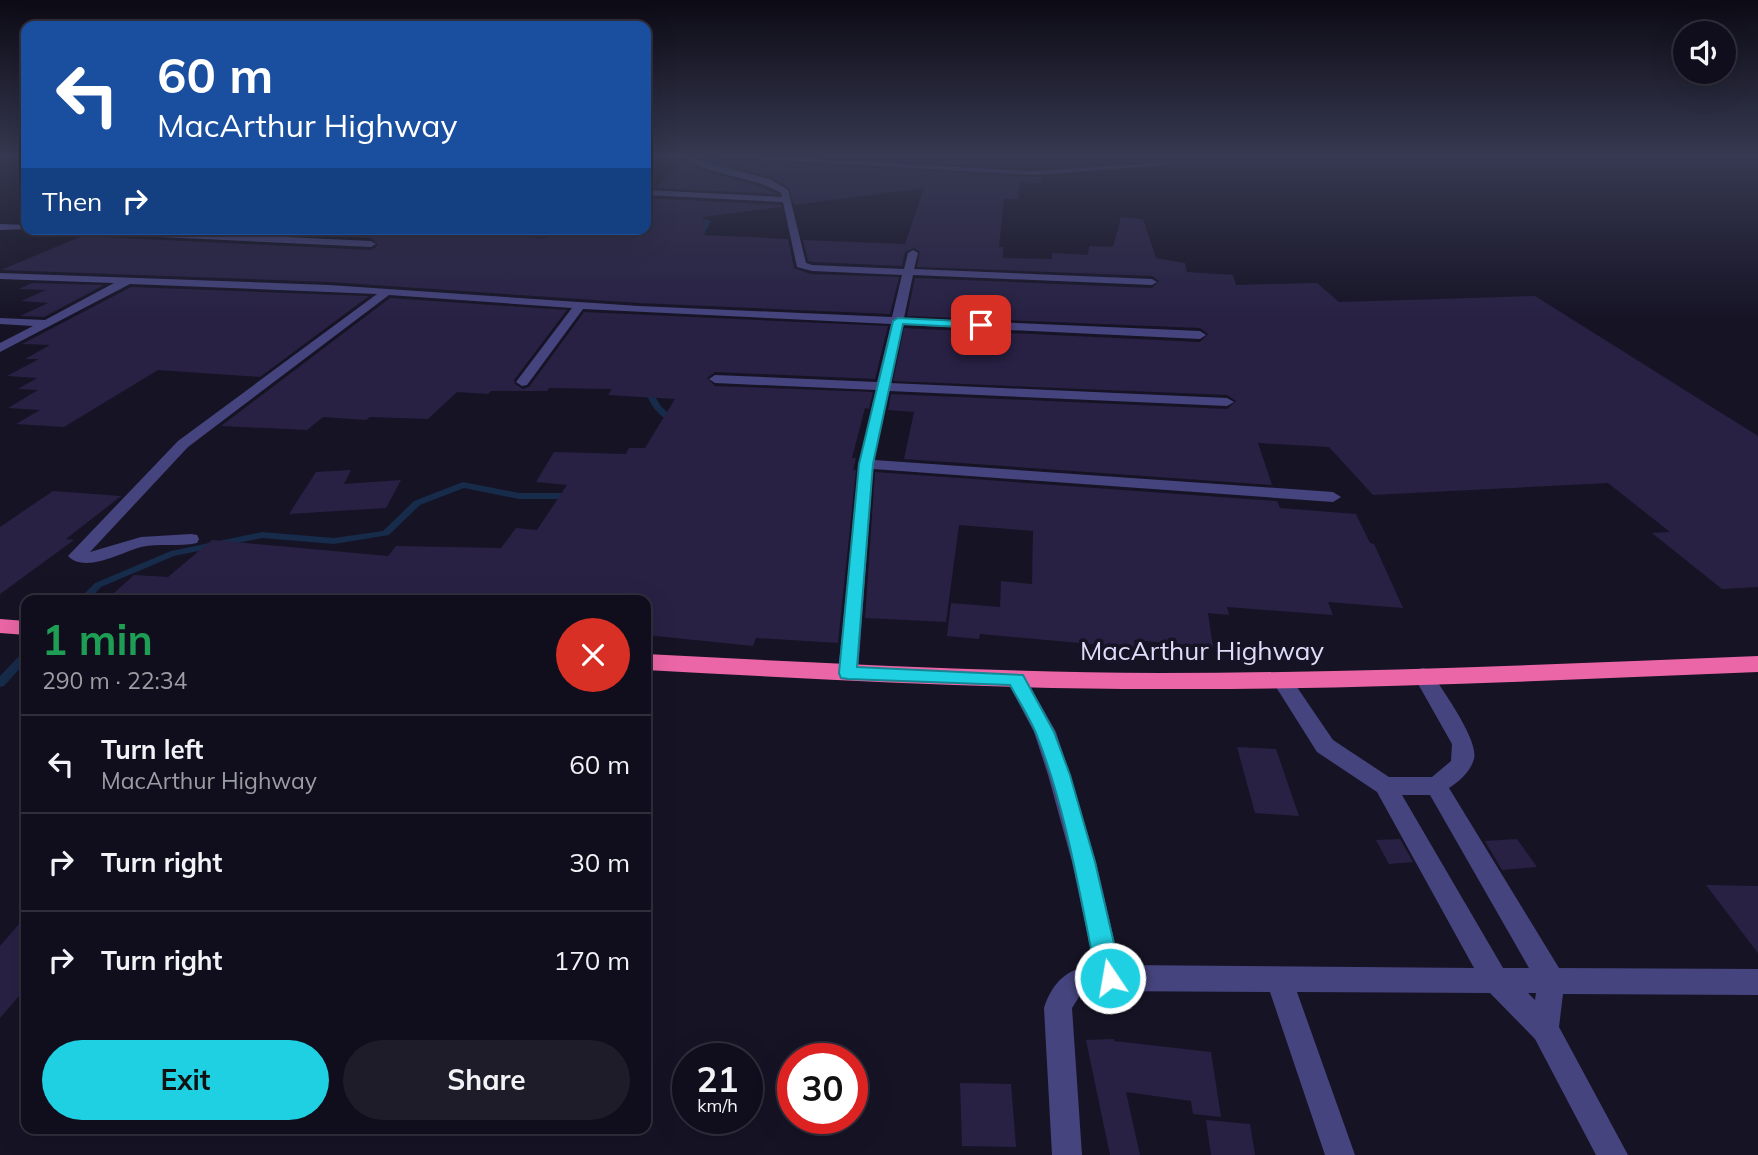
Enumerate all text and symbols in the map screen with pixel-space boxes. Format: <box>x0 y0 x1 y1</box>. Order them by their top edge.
map controls <box>1673 21 1736 84</box>
button: sound <box>1673 21 1736 84</box>
text: 60 m <box>157 44 273 105</box>
icon: left <box>42 49 133 140</box>
text: MacArthur Highway <box>157 105 457 145</box>
icon: right <box>116 182 154 220</box>
text: Then <box>42 185 102 218</box>
pin <box>951 295 1011 355</box>
icon: arrive <box>962 306 1000 344</box>
text: 1 min <box>42 613 153 666</box>
button: close <box>556 618 630 692</box>
street label: MacArthur Highway <box>1080 634 1324 667</box>
text: 290 m · 22:34 <box>42 666 187 695</box>
text: Turn left <box>101 733 203 766</box>
icon: left <box>42 745 80 783</box>
text: 60 m <box>569 748 630 781</box>
text: MacArthur Highway <box>101 766 317 795</box>
icon: right <box>42 843 80 881</box>
text: Turn right <box>101 846 222 879</box>
text: 30 m <box>569 846 630 879</box>
icon: right <box>42 941 80 979</box>
position arrow <box>1073 941 1147 1015</box>
text: Turn right <box>101 944 222 977</box>
text: 170 m <box>554 944 630 977</box>
button: Exit <box>42 1040 329 1120</box>
button: Share <box>343 1040 630 1120</box>
speed limit sign: 30 <box>777 1043 868 1134</box>
text: 21 <box>696 1057 739 1101</box>
text: km/h <box>697 1094 738 1117</box>

